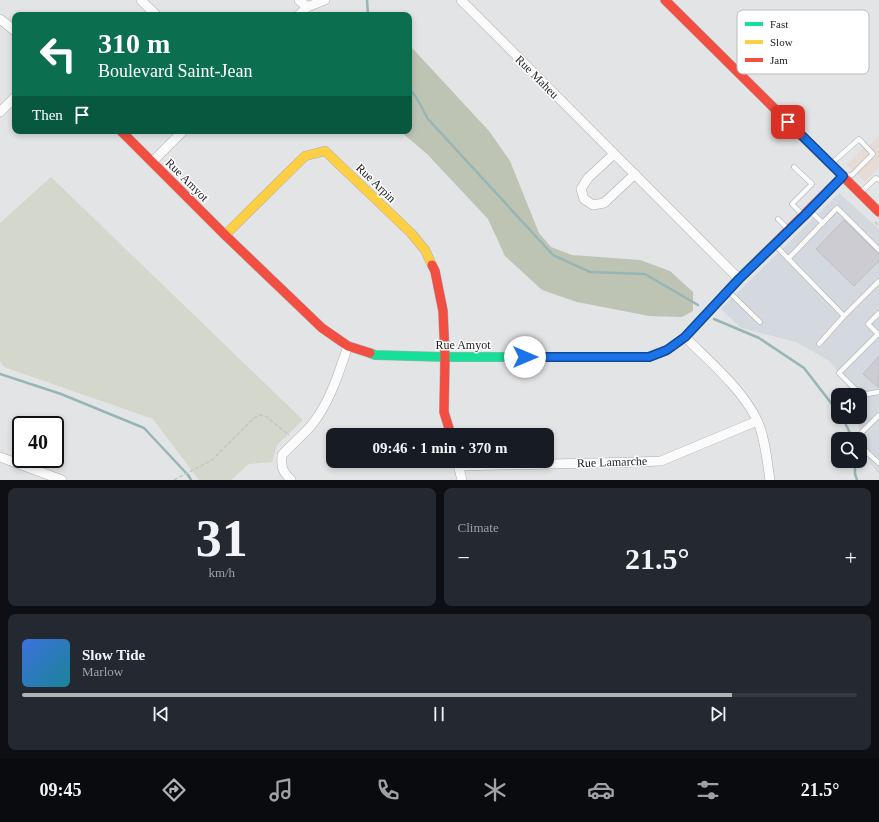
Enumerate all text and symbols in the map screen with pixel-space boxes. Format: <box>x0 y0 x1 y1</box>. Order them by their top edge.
legend <box>737 10 869 74</box>
text: Fast <box>770 18 788 30</box>
icon: left <box>32 28 84 80</box>
text: 310 m <box>98 28 170 59</box>
text: Slow <box>770 36 793 48</box>
street label: Rue Maheu <box>512 52 562 102</box>
text: Jam <box>770 54 788 66</box>
text: Boulevard Saint-Jean <box>98 61 252 81</box>
icon: arrive <box>71 104 93 126</box>
pin <box>771 105 805 139</box>
text: Then <box>32 107 63 123</box>
icon: arrive <box>777 111 799 133</box>
street label: Rue Amyot <box>163 156 212 205</box>
street label: Rue Arpin <box>353 161 399 205</box>
position arrow <box>504 336 546 378</box>
street label: Rue Amyot <box>435 338 491 352</box>
map controls <box>831 388 867 468</box>
button: sound <box>831 388 867 424</box>
speed limit sign: 40 <box>12 416 64 468</box>
button: search <box>831 432 867 468</box>
text: 09:46 · 1 min · 370 m <box>373 440 508 456</box>
street label: Rue Lamarche <box>577 454 647 470</box>
text: 31 <box>196 510 248 567</box>
text: Climate <box>458 520 499 535</box>
text: 21.5° <box>625 542 690 575</box>
text: − <box>458 545 470 570</box>
text: + <box>845 545 857 570</box>
text: km/h <box>208 565 235 580</box>
text: Slow Tide <box>82 647 145 663</box>
text: Marlow <box>82 664 123 679</box>
icon: previous <box>150 703 172 725</box>
icon: pause <box>428 703 450 725</box>
icon: next <box>707 703 729 725</box>
icon: directions <box>160 776 188 804</box>
icon: music <box>267 776 295 804</box>
icon: phone <box>374 776 402 804</box>
icon: climate <box>481 776 509 804</box>
icon: car <box>587 776 615 804</box>
icon: filters <box>694 776 722 804</box>
text: 09:45 <box>39 780 81 800</box>
text: 21.5° <box>801 780 840 800</box>

